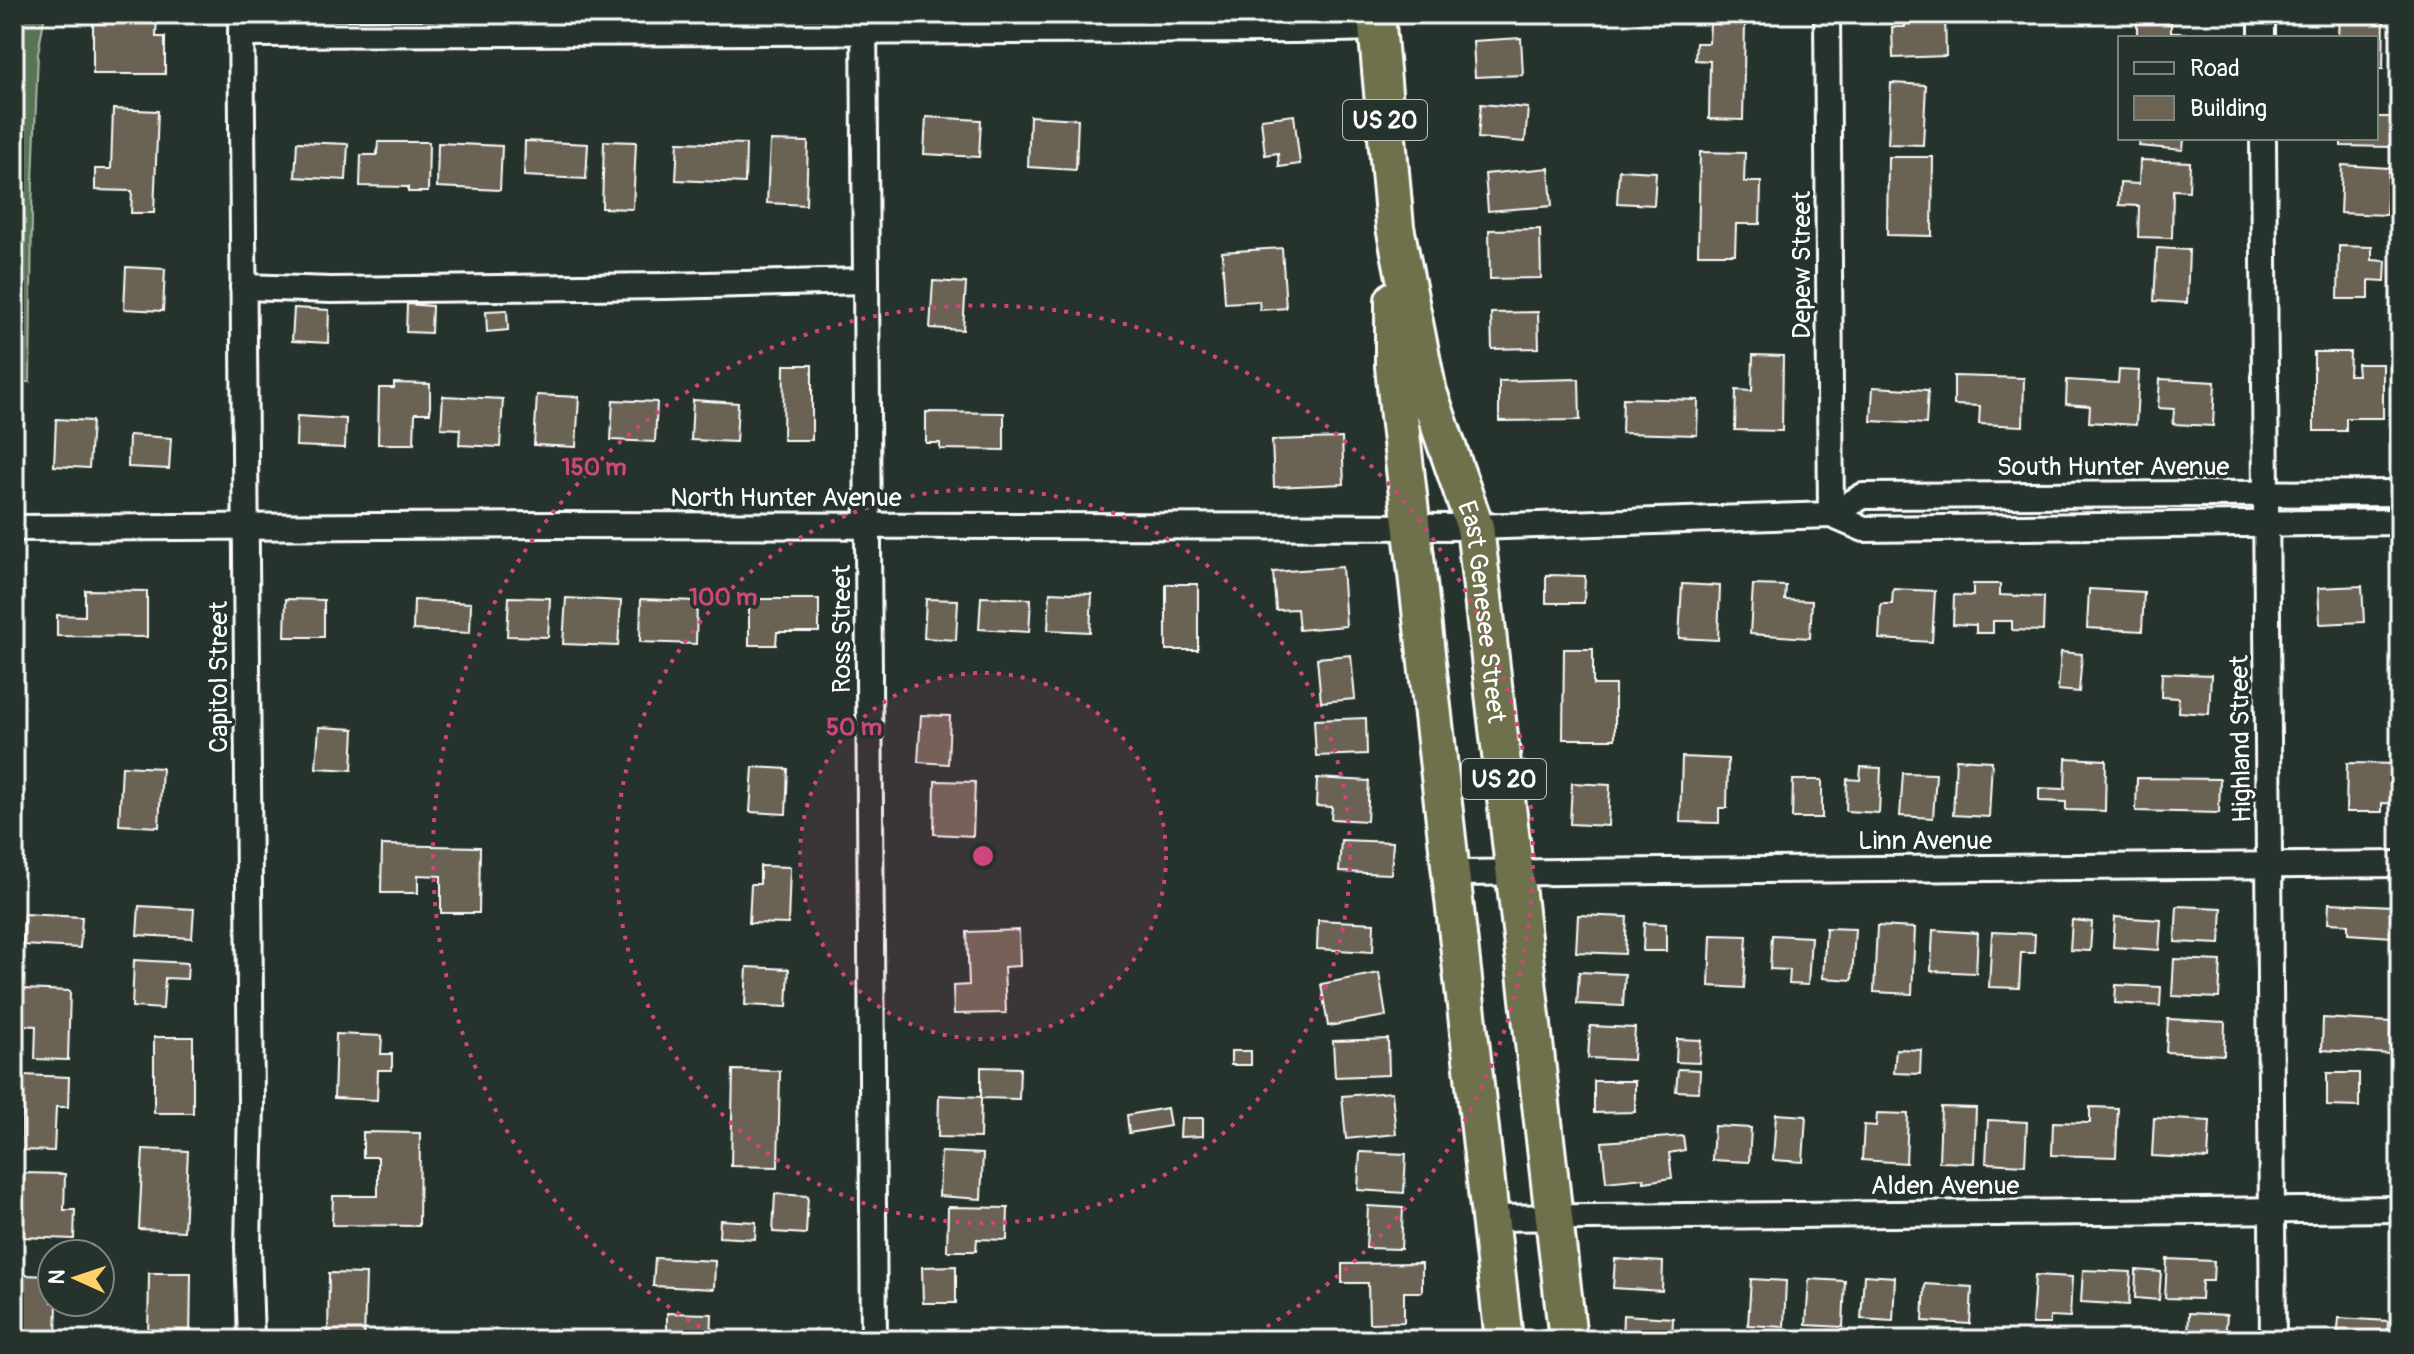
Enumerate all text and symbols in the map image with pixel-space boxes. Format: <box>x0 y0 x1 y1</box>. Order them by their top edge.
legend <box>2118 36 2378 140</box>
text: Road <box>2190 54 2240 83</box>
text: Building <box>2190 94 2267 123</box>
road number: US 20 <box>1343 100 1427 140</box>
street label: Depew Street <box>1786 191 1818 339</box>
street label: South Hunter Avenue <box>1997 451 2230 483</box>
text: 150 m <box>561 453 627 482</box>
street label: North Hunter Avenue <box>670 482 902 514</box>
street label: East Genesee Street <box>1450 497 1512 725</box>
street label: Ross Street <box>826 564 858 693</box>
text: 100 m <box>689 583 757 612</box>
street label: Capitol Street <box>203 601 235 753</box>
street label: Highland Street <box>2224 654 2258 823</box>
text: 50 m <box>826 713 882 742</box>
road number: US 20 <box>1462 759 1546 799</box>
street label: Linn Avenue <box>1858 825 1992 857</box>
centre of rings <box>969 842 997 870</box>
street label: Alden Avenue <box>1871 1170 2019 1202</box>
north arrow <box>36 1238 116 1318</box>
text: N <box>43 1269 71 1285</box>

